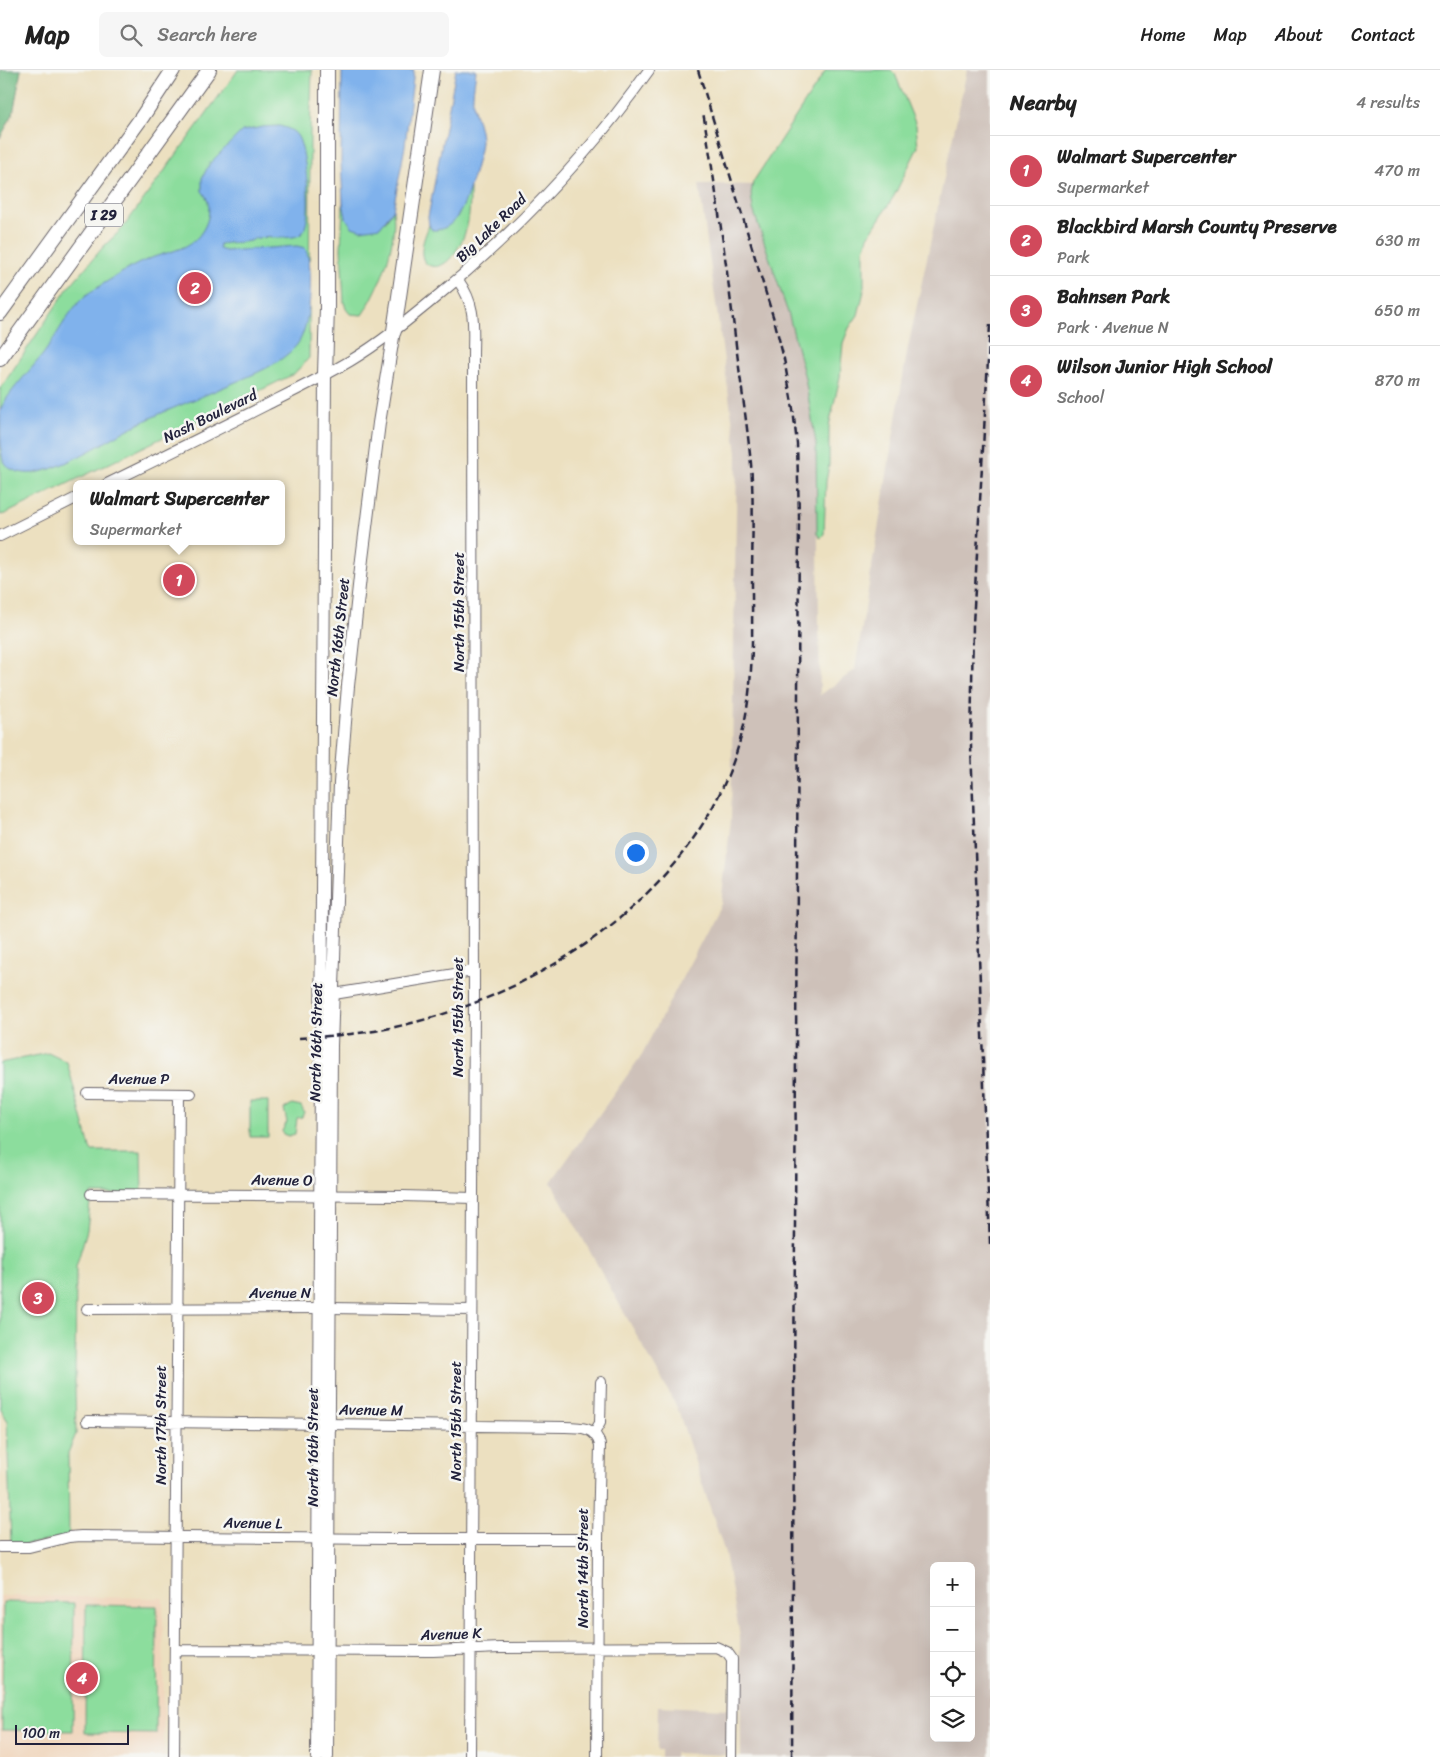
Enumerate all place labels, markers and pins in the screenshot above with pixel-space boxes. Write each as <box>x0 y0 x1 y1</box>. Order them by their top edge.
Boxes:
pin: 2 <box>179 269 211 307</box>
pin: 1 <box>163 561 195 599</box>
pin: 3 <box>22 1279 54 1317</box>
pin: 4 <box>66 1659 98 1697</box>

